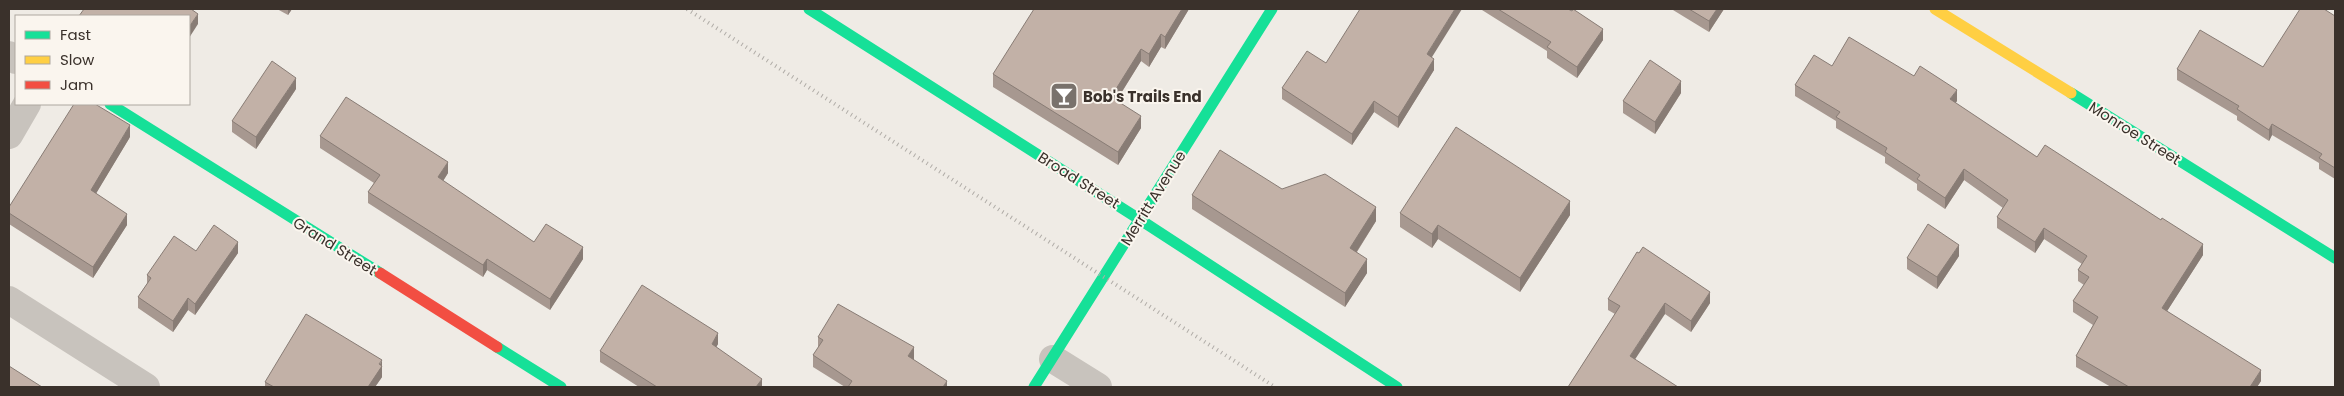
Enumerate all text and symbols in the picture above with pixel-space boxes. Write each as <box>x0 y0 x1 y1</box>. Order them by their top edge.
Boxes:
legend <box>15 15 190 105</box>
text: Fast <box>60 24 91 45</box>
text: Slow <box>60 49 95 70</box>
text: Jam <box>60 74 94 95</box>
bar icon: Bob's Trails End <box>1049 81 1079 111</box>
place label: Bob's Trails End <box>1083 86 1202 107</box>
street label: Monroe Street <box>2085 96 2185 170</box>
street label: Merritt Avenue <box>1115 146 1191 250</box>
street label: Broad Street <box>1034 147 1124 213</box>
street label: Grand Street <box>289 212 381 280</box>

